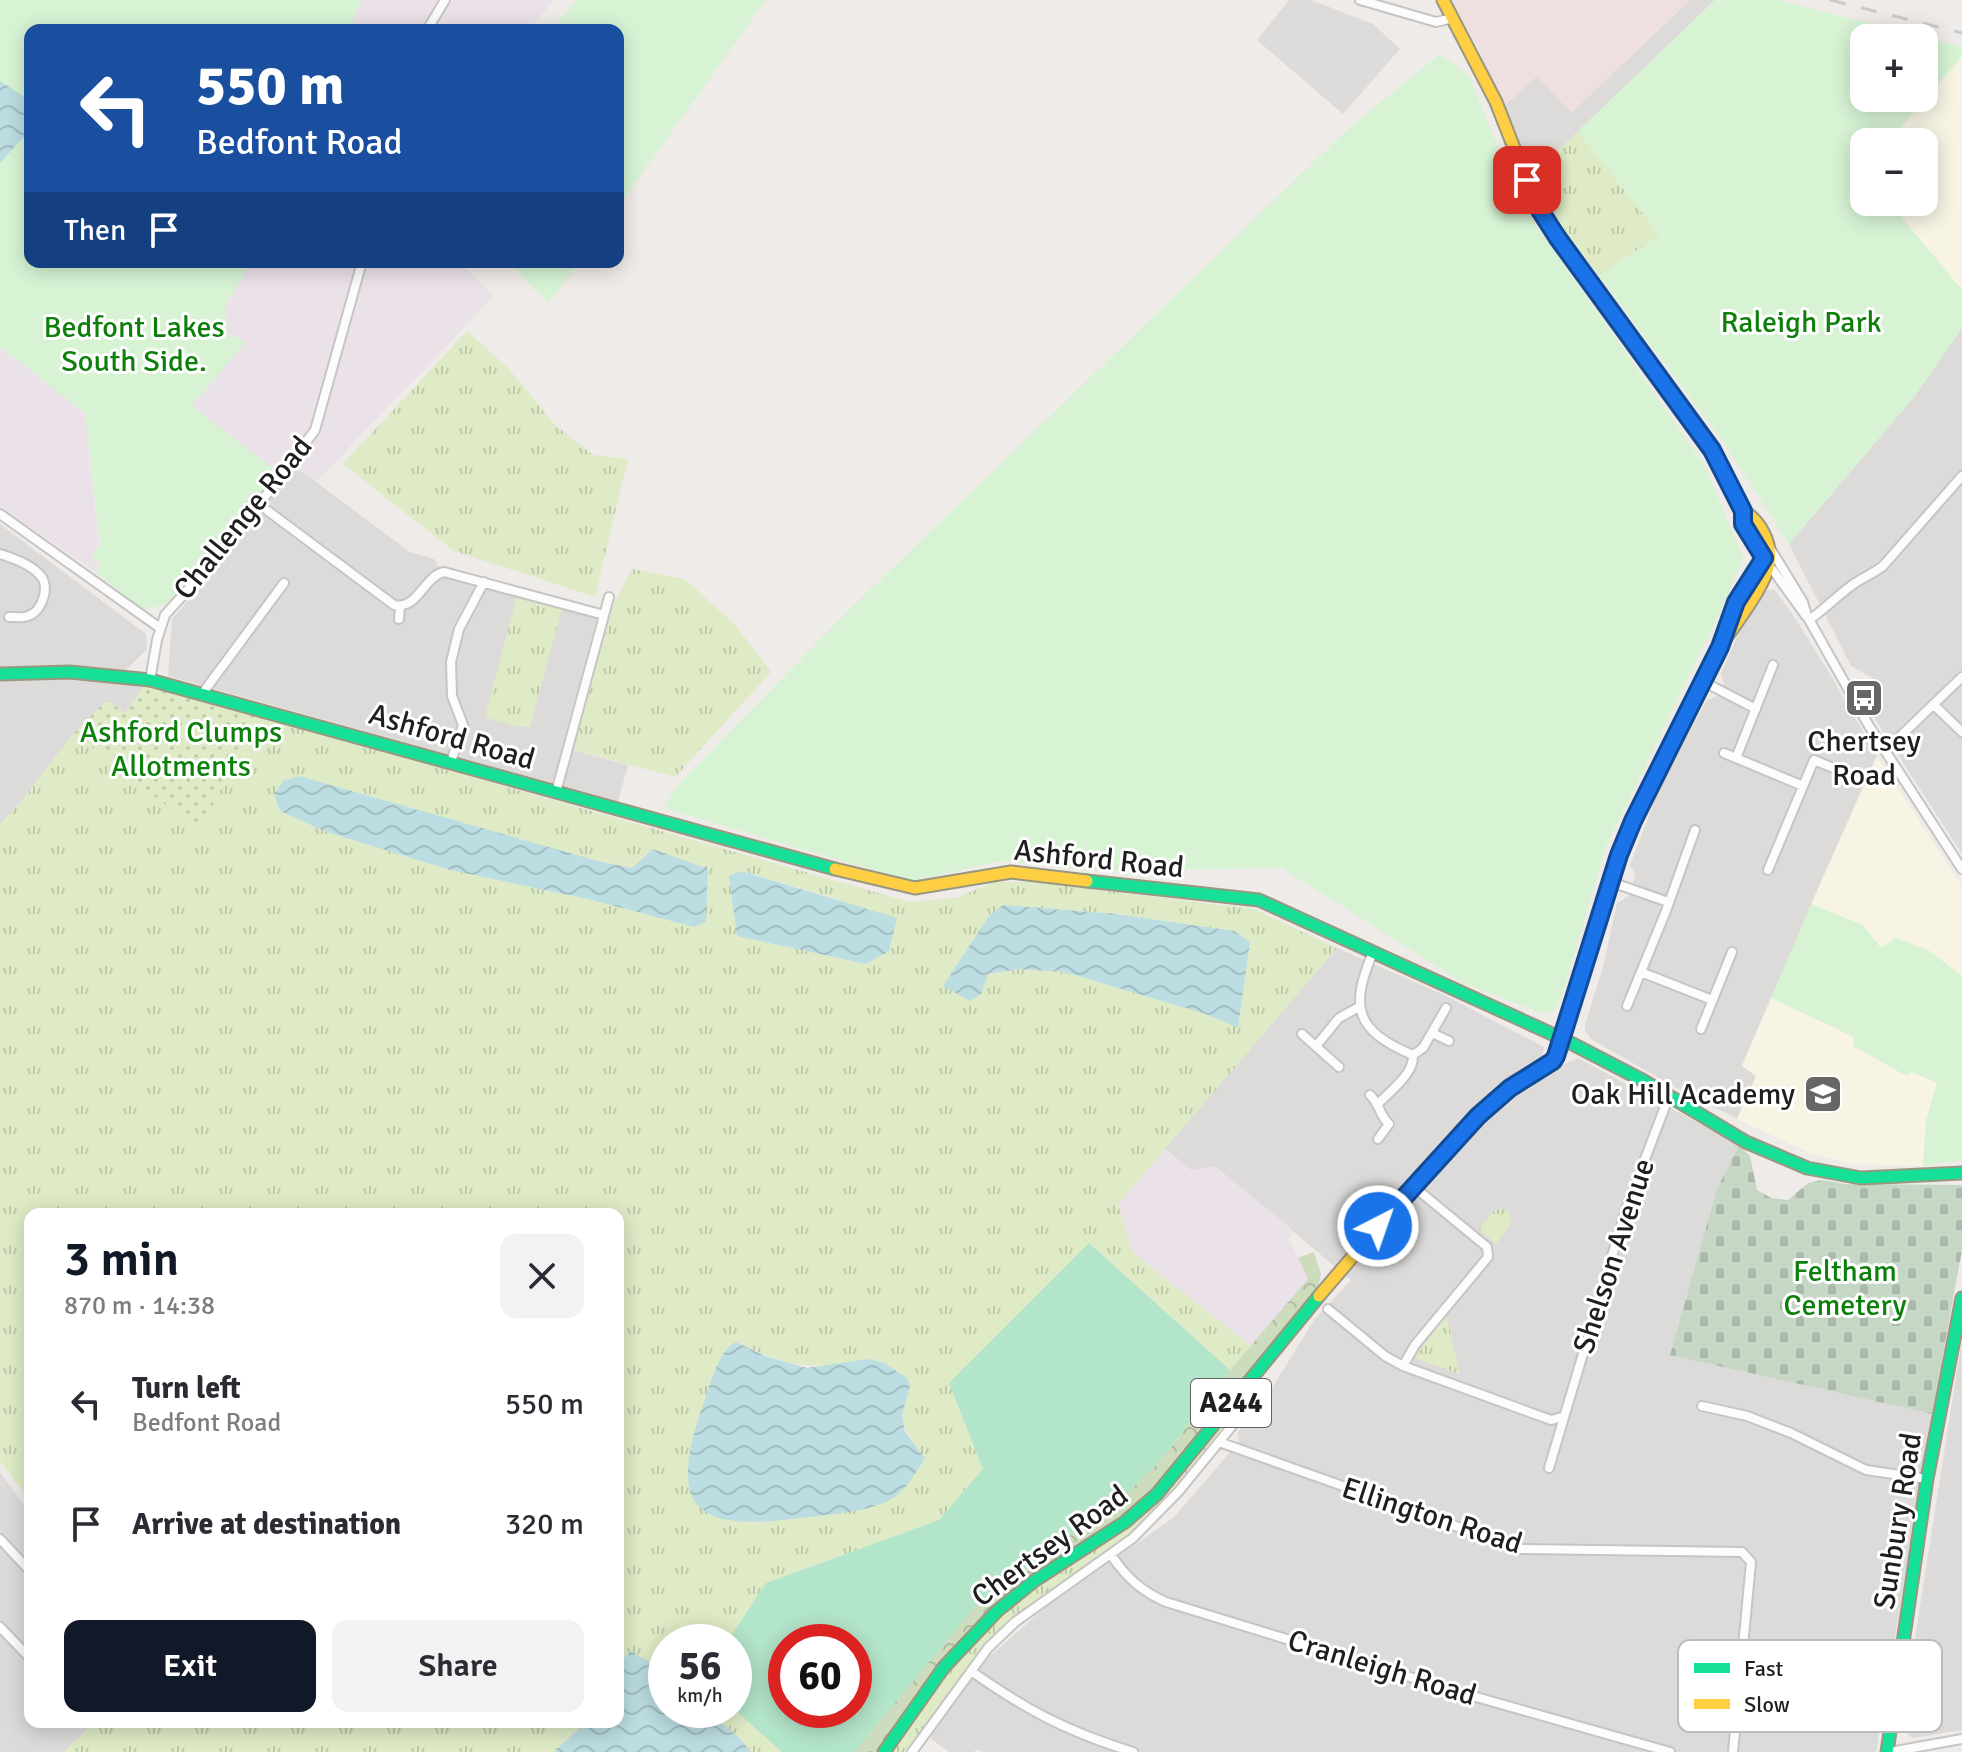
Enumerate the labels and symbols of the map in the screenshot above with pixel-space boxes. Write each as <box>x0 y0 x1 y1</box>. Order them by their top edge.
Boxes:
pin <box>1493 146 1561 214</box>
park label: Raleigh Park <box>1720 304 1882 341</box>
park label: Bedfont Lakes South Side. <box>43 309 225 380</box>
street label: Challenge Road <box>166 429 320 607</box>
bus stop icon: Chertsey Road <box>1843 677 1885 719</box>
street label: Ashford Road <box>365 696 539 778</box>
park label: Ashford Clumps Allotments <box>80 714 282 785</box>
place label: Chertsey Road <box>1807 723 1921 794</box>
street label: Ashford Road <box>1012 832 1186 886</box>
school or university icon: Oak Hill Academy <box>1802 1073 1844 1115</box>
place label: Oak Hill Academy <box>1571 1076 1795 1113</box>
street label: Shelson Avenue <box>1565 1154 1663 1358</box>
position arrow <box>1336 1184 1420 1268</box>
park label: Feltham Cemetery <box>1784 1253 1906 1324</box>
road number: A244 <box>1191 1379 1271 1427</box>
street label: Sunbury Road <box>1866 1430 1930 1612</box>
street label: Ellington Road <box>1337 1469 1527 1563</box>
street label: Chertsey Road <box>965 1477 1135 1615</box>
street label: Cranleigh Road <box>1283 1622 1481 1714</box>
speed limit sign: 60 <box>768 1624 872 1728</box>
legend <box>1678 1640 1942 1732</box>
text: Fast <box>1744 1655 1784 1682</box>
text: Slow <box>1744 1691 1790 1718</box>

